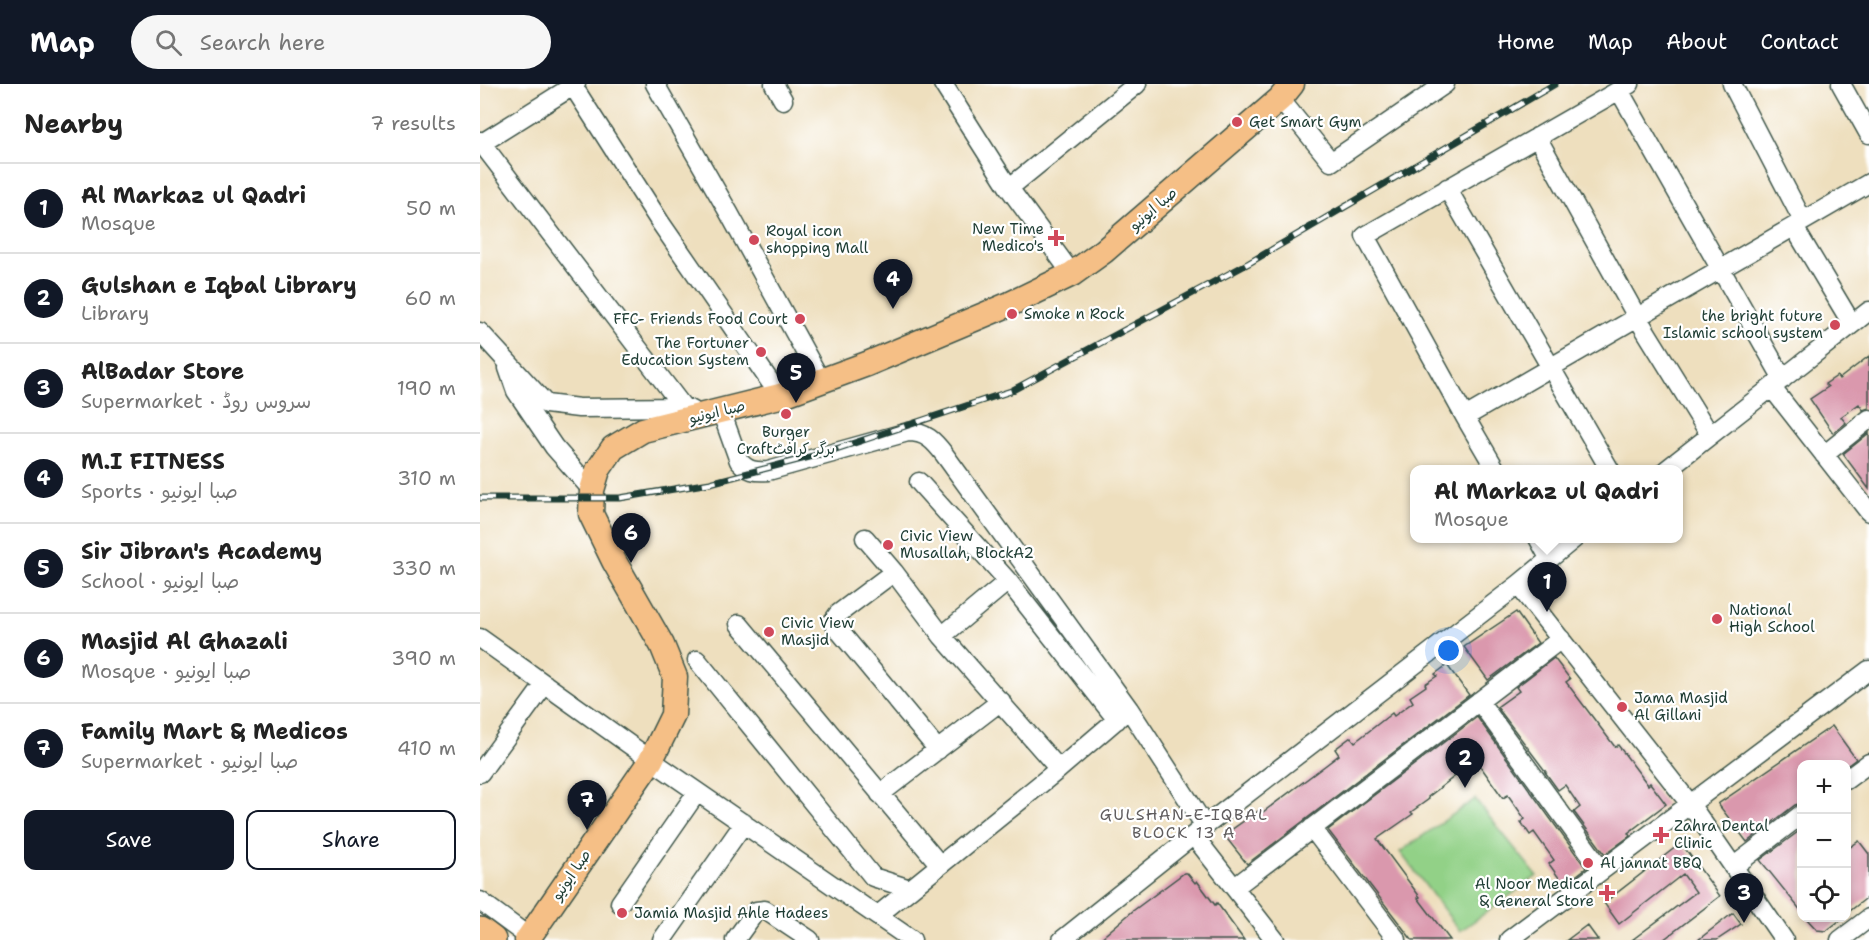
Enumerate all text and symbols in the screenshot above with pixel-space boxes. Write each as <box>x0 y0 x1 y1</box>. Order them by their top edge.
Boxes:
search box <box>131 15 551 69</box>
text: Map <box>30 23 95 61</box>
icon: search <box>152 26 185 59</box>
text: Search here <box>200 28 325 57</box>
text: Home <box>1497 28 1555 56</box>
text: Map <box>1588 28 1633 56</box>
text: About <box>1666 28 1727 56</box>
text: Contact <box>1760 28 1839 56</box>
text: Nearby <box>24 106 123 141</box>
text: 7 results <box>370 110 456 136</box>
place label: Get Smart Gym <box>1249 112 1362 132</box>
marker: Get Smart Gym <box>1230 115 1244 129</box>
text: Al Markaz ul Qadri <box>81 181 306 210</box>
street label: صبا ایونیو <box>1124 183 1181 236</box>
text: 1 <box>39 195 48 221</box>
text: 50 m <box>406 195 456 221</box>
text: Mosque <box>81 210 156 236</box>
place label: New Time Medico's <box>972 219 1044 256</box>
place label: Royal icon shopping Mall <box>766 221 869 258</box>
marker: New Time Medico's <box>1049 231 1063 245</box>
marker: Royal icon shopping Mall <box>747 233 761 247</box>
pin: 4 <box>874 260 912 309</box>
text: Gulshan e Iqbal Library <box>81 271 357 300</box>
text: 2 <box>37 285 51 311</box>
text: 60 m <box>404 285 456 311</box>
text: Library <box>81 300 149 326</box>
place label: Smoke n Rock <box>1024 304 1125 324</box>
place label: the bright future Islamic school system <box>1663 306 1823 343</box>
marker: Smoke n Rock <box>1005 307 1019 321</box>
place label: FFC- Friends Food Court <box>613 309 788 329</box>
marker: FFC- Friends Food Court <box>793 312 807 326</box>
marker: the bright future Islamic school system <box>1828 318 1842 332</box>
place label: The Fortuner Education System <box>621 333 749 370</box>
marker: The Fortuner Education System <box>754 345 768 359</box>
pin: 5 <box>776 354 816 403</box>
text: AlBadar Store <box>81 357 244 386</box>
text: 3 <box>37 375 51 401</box>
text: 190 m <box>397 375 456 401</box>
text: Supermarket · سروس روڈ <box>81 388 311 414</box>
street label: صبا ایونیو <box>686 395 747 429</box>
marker: Burger Craftبرگر کرافٹ <box>779 407 793 421</box>
place label: Burger Craftبرگر کرافٹ <box>737 422 835 459</box>
text: M.I FITNESS <box>81 447 225 476</box>
text: 4 <box>37 465 51 491</box>
text: 310 m <box>397 465 456 491</box>
popup <box>1410 465 1683 543</box>
text: Al Markaz ul Qadri <box>1434 477 1659 506</box>
text: Sports · صبا ایونیو <box>81 478 238 504</box>
text: Mosque <box>1434 506 1509 532</box>
pin: 6 <box>612 514 650 563</box>
place label: Civic View Musallah, BlockA2 <box>900 526 1034 563</box>
text: Sir Jibran's Academy <box>81 537 322 566</box>
marker: Civic View Musallah, BlockA2 <box>881 538 895 552</box>
text: 5 <box>37 555 50 581</box>
text: 330 m <box>392 555 456 581</box>
pin: 1 <box>1528 562 1566 612</box>
text: School · صبا ایونیو <box>81 568 239 594</box>
place label: National High School <box>1729 600 1815 637</box>
marker: National High School <box>1710 612 1724 626</box>
place label: Civic View Masjid <box>781 613 854 650</box>
marker: Civic View Masjid <box>762 625 776 639</box>
text: Masjid Al Ghazali <box>81 627 288 656</box>
your location <box>1434 636 1463 665</box>
text: 6 <box>37 645 51 671</box>
text: 390 m <box>391 645 456 671</box>
text: Mosque · صبا ایونیو <box>81 658 251 684</box>
place label: Jama Masjid Al Gillani <box>1634 688 1728 725</box>
marker: Jama Masjid Al Gillani <box>1615 700 1629 714</box>
text: Family Mart & Medicos <box>81 717 348 746</box>
text: 7 <box>37 735 51 761</box>
text: 410 m <box>397 735 456 761</box>
pin: 2 <box>1446 738 1484 788</box>
text: Supermarket · صبا ایونیو <box>81 748 298 774</box>
map controls <box>1797 760 1851 922</box>
button: + <box>1797 760 1851 814</box>
pin: 7 <box>568 780 606 830</box>
district label: GULSHAN-E-IQBAL BLOCK 13 A <box>1100 804 1268 843</box>
button: Save <box>24 810 234 870</box>
button: Share <box>246 810 456 870</box>
button: − <box>1797 814 1851 868</box>
place label: Zahra Dental Clinic <box>1674 816 1769 853</box>
marker: Zahra Dental Clinic <box>1652 826 1670 844</box>
street label: صبا ایونیو <box>546 846 595 905</box>
place label: Al jannat BBQ <box>1600 853 1702 873</box>
marker: Al jannat BBQ <box>1581 856 1595 870</box>
button: locate <box>1797 868 1851 922</box>
place label: Al Noor Medical & General Store <box>1475 874 1594 911</box>
pin: 3 <box>1724 874 1764 923</box>
marker: Al Noor Medical & General Store <box>1598 884 1616 902</box>
place label: Jamia Masjid Ahle Hadees <box>634 903 828 923</box>
marker: Jamia Masjid Ahle Hadees <box>615 906 629 920</box>

